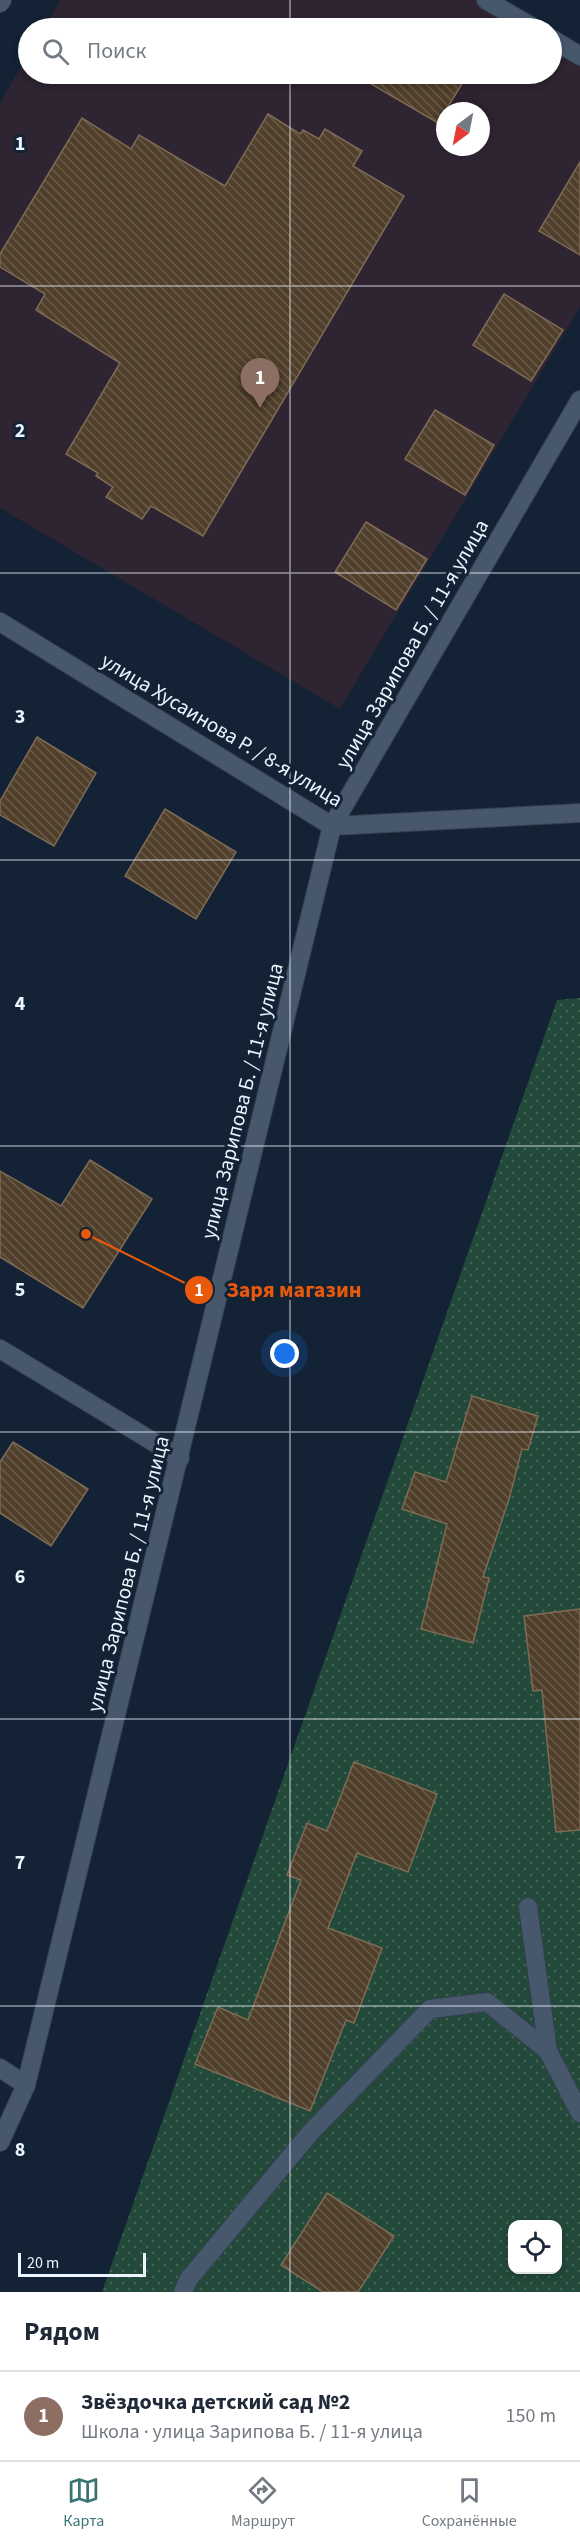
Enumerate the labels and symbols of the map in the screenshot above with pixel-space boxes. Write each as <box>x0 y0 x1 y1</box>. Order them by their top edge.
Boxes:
north arrow <box>436 102 490 156</box>
text: 1 <box>15 130 25 158</box>
pin: 1 <box>240 358 280 408</box>
text: 2 <box>15 417 25 445</box>
street label: улица Зарипова Б. / 11-я улица <box>328 514 496 774</box>
street label: улица Хусаинова Р. / 8-я улица <box>95 646 349 814</box>
text: 3 <box>15 703 25 731</box>
street label: улица Зарипова Б. / 11-я улица <box>193 960 291 1242</box>
text: 4 <box>15 990 26 1018</box>
callout: Заря магазин <box>184 1270 373 1310</box>
text: Заря магазин <box>226 1274 362 1306</box>
text: 5 <box>15 1276 25 1304</box>
text: 1 <box>194 1278 204 1303</box>
your location <box>270 1339 299 1368</box>
street label: улица Зарипова Б. / 11-я улица <box>79 1433 177 1715</box>
text: 6 <box>15 1563 25 1591</box>
text: 7 <box>15 1849 25 1877</box>
text: 8 <box>15 2136 25 2164</box>
scale bar <box>18 2250 146 2278</box>

